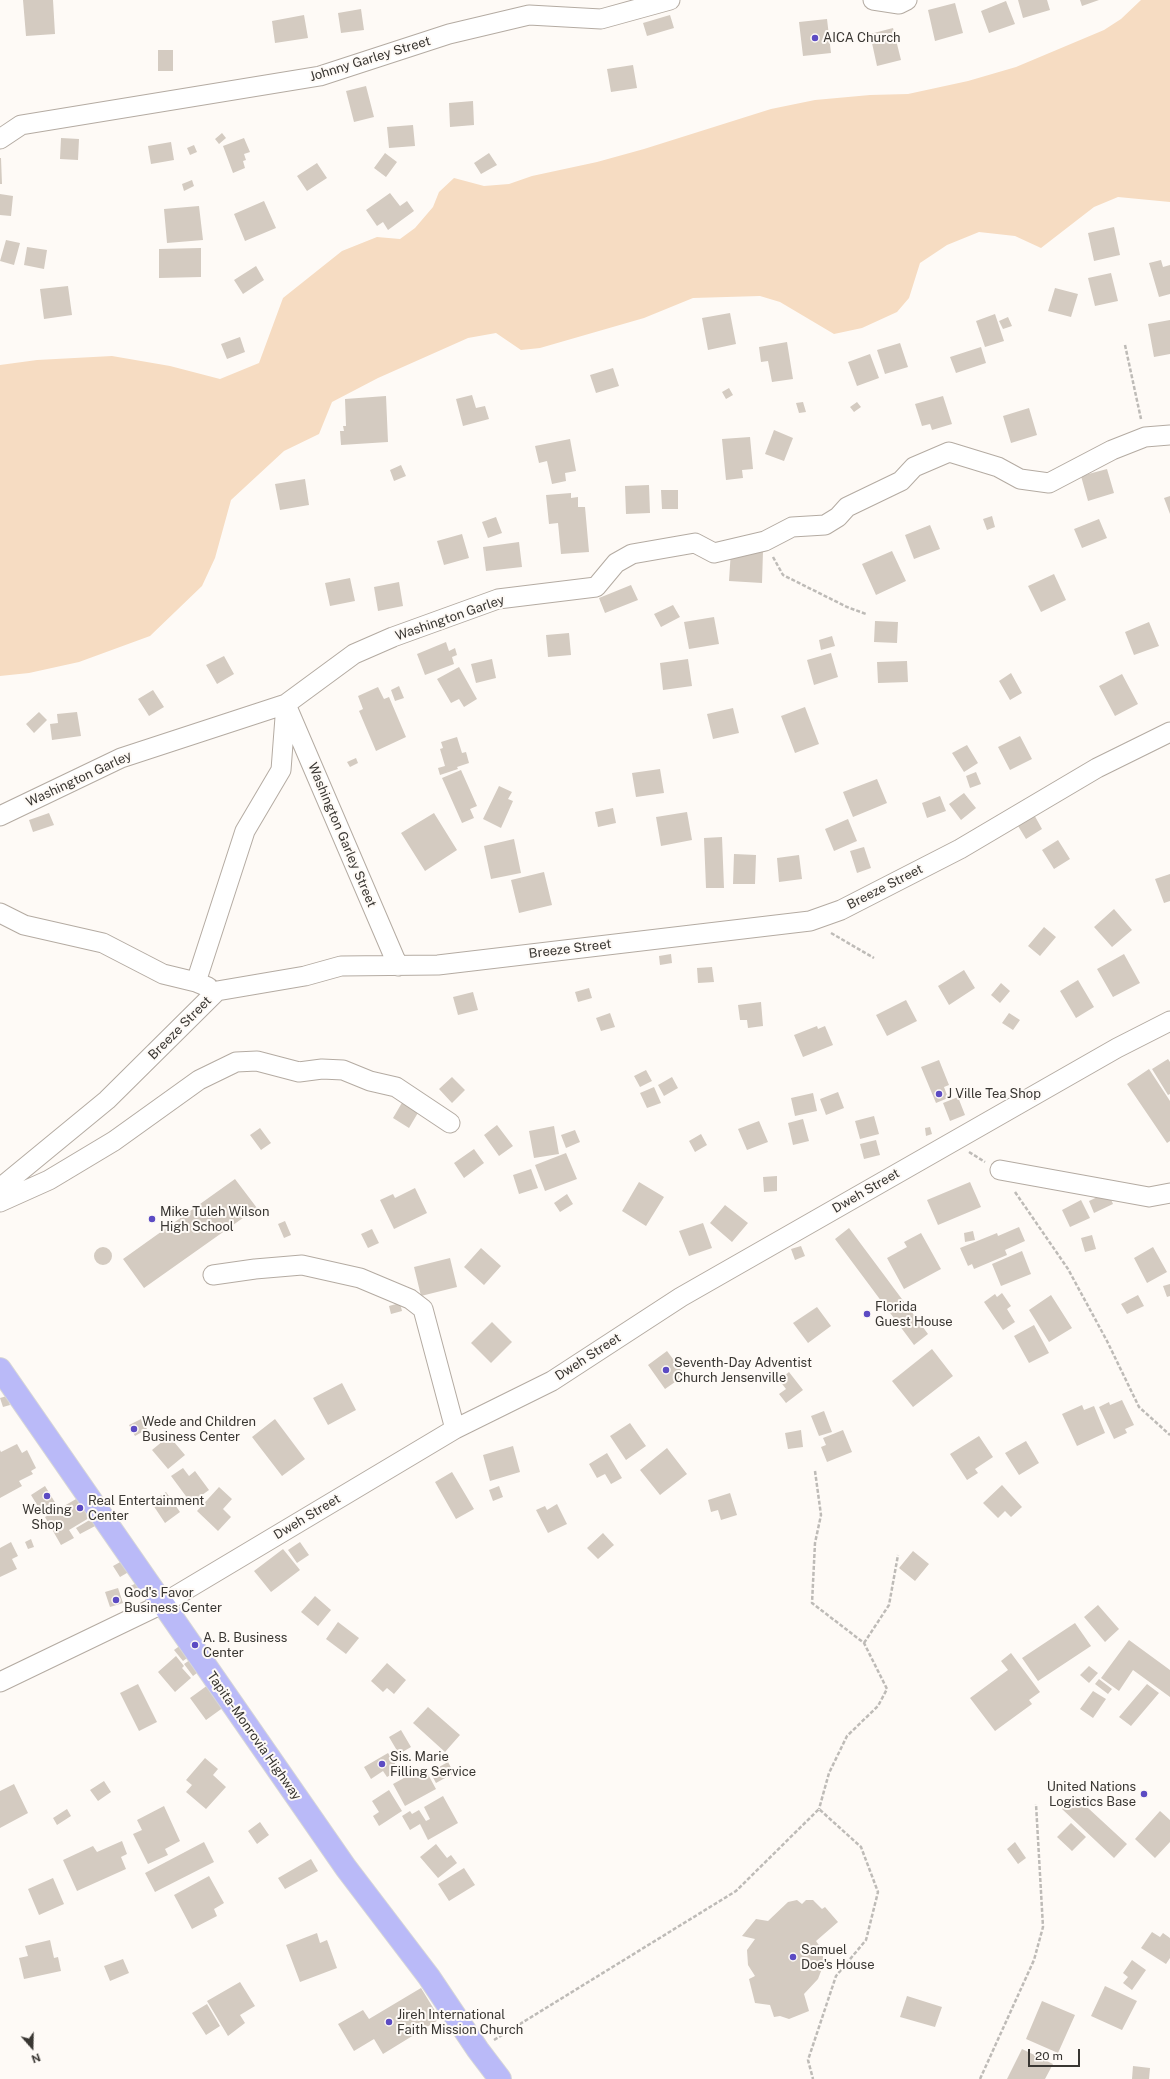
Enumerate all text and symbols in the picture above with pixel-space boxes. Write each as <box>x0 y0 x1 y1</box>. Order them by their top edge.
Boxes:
place label: AICA Church <box>823 30 901 46</box>
street label: Johnny Garley Street <box>308 33 432 85</box>
marker: AICA Church <box>810 33 820 43</box>
street label: Washington Garley <box>393 592 507 644</box>
street label: Washington Garley <box>24 748 134 810</box>
street label: Washington Garley Street <box>304 760 380 910</box>
street label: Breeze Street <box>844 861 926 913</box>
street label: Breeze Street <box>528 936 612 962</box>
street label: Breeze Street <box>145 993 215 1063</box>
place label: J Ville Tea Shop <box>947 1086 1041 1102</box>
marker: J Ville Tea Shop <box>934 1089 944 1099</box>
street label: Dweh Street <box>830 1165 902 1217</box>
place label: Mike Tuleh Wilson High School <box>160 1204 269 1235</box>
marker: Mike Tuleh Wilson High School <box>147 1214 157 1224</box>
place label: Florida Guest House <box>875 1299 953 1330</box>
marker: Florida Guest House <box>862 1309 872 1319</box>
street label: Dweh Street <box>552 1330 624 1384</box>
place label: Seventh-Day Adventist Church Jensenville <box>674 1355 812 1386</box>
marker: Seventh-Day Adventist Church Jensenville <box>661 1365 671 1375</box>
place label: Wede and Children Business Center <box>142 1414 256 1445</box>
marker: Wede and Children Business Center <box>129 1424 139 1434</box>
marker: Welding Shop <box>42 1491 52 1501</box>
street label: Dweh Street <box>271 1491 343 1543</box>
place label: Real Entertainment Center <box>88 1493 204 1524</box>
place label: Welding Shop <box>22 1502 72 1533</box>
marker: Real Entertainment Center <box>75 1503 85 1513</box>
place label: God's Favor Business Center <box>124 1585 222 1616</box>
marker: God's Favor Business Center <box>111 1595 121 1605</box>
place label: A. B. Business Center <box>203 1630 287 1661</box>
marker: A. B. Business Center <box>190 1640 200 1650</box>
street label: Tapita-Monrovia Highway <box>204 1669 304 1803</box>
place label: Sis. Marie Filling Service <box>390 1749 476 1780</box>
marker: Sis. Marie Filling Service <box>377 1759 387 1769</box>
place label: United Nations Logistics Base <box>1047 1779 1136 1810</box>
marker: United Nations Logistics Base <box>1139 1789 1149 1799</box>
place label: Samuel Doe's House <box>801 1942 875 1973</box>
marker: Samuel Doe's House <box>788 1952 798 1962</box>
place label: Jireh International Faith Mission Church <box>397 2007 523 2038</box>
marker: Jireh International Faith Mission Church <box>384 2017 394 2027</box>
north arrow <box>12 2027 52 2067</box>
scale bar <box>1030 2041 1082 2067</box>
text: 20 m <box>1035 2049 1063 2063</box>
text: N <box>30 2051 42 2065</box>

